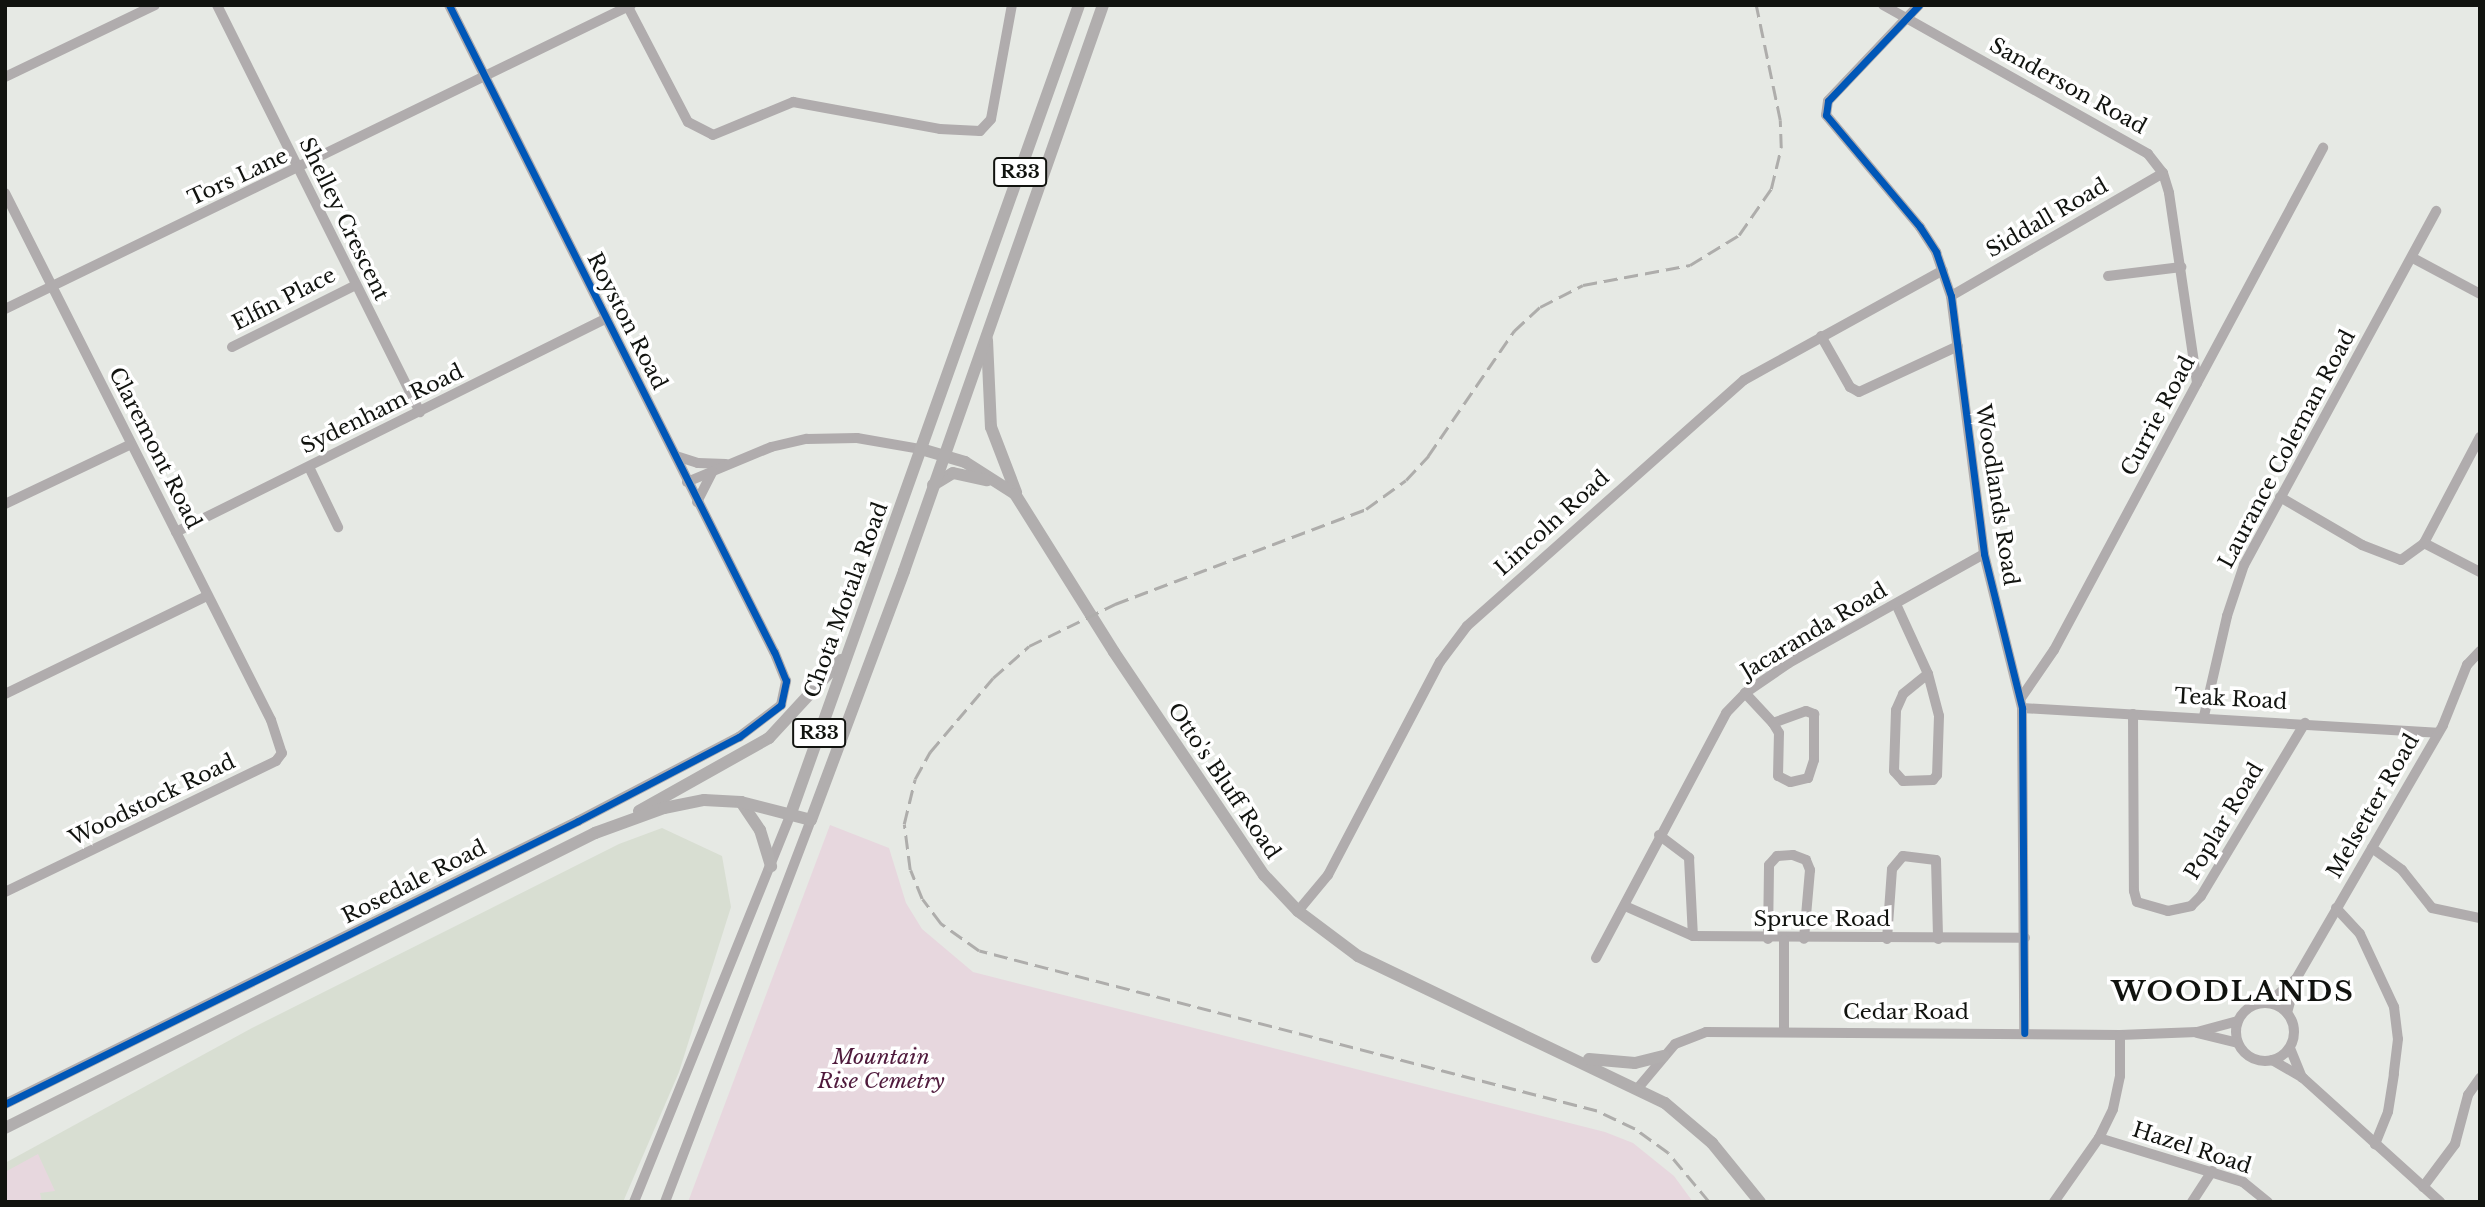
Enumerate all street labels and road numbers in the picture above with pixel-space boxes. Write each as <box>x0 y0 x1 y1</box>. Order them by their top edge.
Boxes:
street label: Sanderson Road <box>1985 32 2151 140</box>
street label: Shelley Crescent <box>293 133 395 305</box>
street label: Tors Lane <box>184 143 292 211</box>
road number: R33 <box>992 156 1048 188</box>
street label: Siddall Road <box>1982 173 2112 263</box>
street label: Royston Road <box>582 248 672 394</box>
street label: Elfin Place <box>228 262 340 336</box>
street label: Laurance Coleman Road <box>2213 325 2361 573</box>
street label: Currie Road <box>2116 352 2200 480</box>
street label: Sydenham Road <box>297 359 467 459</box>
street label: Claremont Road <box>103 363 207 533</box>
street label: Woodlands Road <box>1970 403 2024 587</box>
street label: Lincoln Road <box>1490 465 1614 581</box>
street label: Chota Motala Road <box>799 499 893 701</box>
street label: Jacaranda Road <box>1736 577 1892 685</box>
street label: Teak Road <box>2174 683 2288 715</box>
street label: Otto's Bluff Road <box>1162 698 1286 864</box>
road number: R33 <box>791 718 847 748</box>
street label: Melsetter Road <box>2321 729 2425 883</box>
street label: Woodstock Road <box>65 749 239 851</box>
street label: Poplar Road <box>2179 758 2269 884</box>
street label: Rosedale Road <box>338 835 490 929</box>
street label: Spruce Road <box>1754 906 1890 932</box>
street label: Cedar Road <box>1843 999 1969 1025</box>
street label: Hazel Road <box>2129 1117 2255 1179</box>

